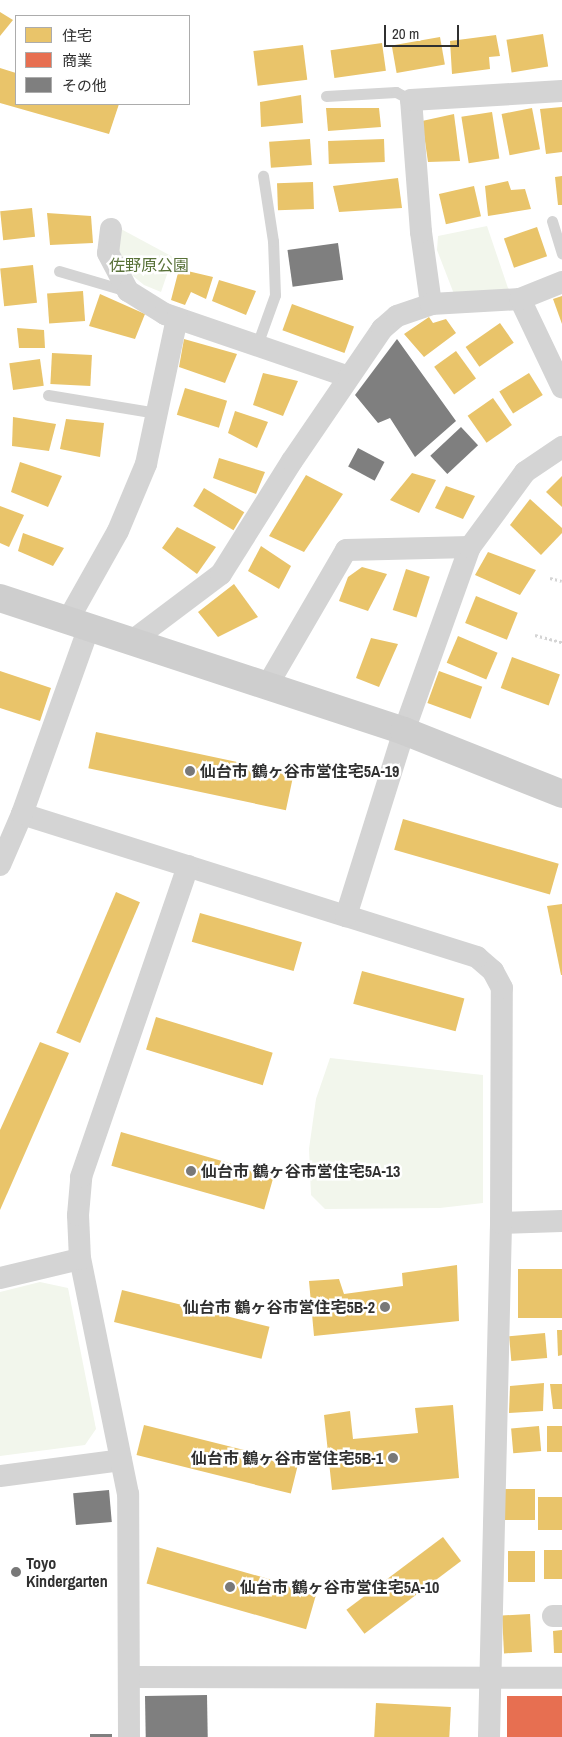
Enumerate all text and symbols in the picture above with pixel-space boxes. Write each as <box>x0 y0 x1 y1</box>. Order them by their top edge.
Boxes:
legend <box>15 15 190 105</box>
scale bar <box>387 15 462 47</box>
text: 20 m <box>392 23 419 44</box>
text: 住宅 <box>62 25 92 46</box>
text: 商業 <box>62 50 92 71</box>
text: その他 <box>62 75 107 96</box>
park label: 佐野原公園 <box>109 255 189 275</box>
place label: 仙台市 鶴ヶ谷市営住宅5A-19 <box>200 761 399 781</box>
marker: 仙台市 鶴ヶ谷市営住宅5A-19 <box>184 765 196 777</box>
place label: 仙台市 鶴ヶ谷市営住宅5A-13 <box>201 1161 400 1181</box>
marker: 仙台市 鶴ヶ谷市営住宅5A-13 <box>185 1165 197 1177</box>
place label: 仙台市 鶴ヶ谷市営住宅5B-2 <box>183 1297 375 1317</box>
marker: 仙台市 鶴ヶ谷市営住宅5B-2 <box>379 1301 391 1313</box>
place label: 仙台市 鶴ヶ谷市営住宅5B-1 <box>191 1448 383 1468</box>
marker: 仙台市 鶴ヶ谷市営住宅5B-1 <box>387 1452 399 1464</box>
place label: Toyo Kindergarten <box>26 1553 108 1591</box>
marker: Toyo Kindergarten <box>10 1566 22 1578</box>
place label: 仙台市 鶴ヶ谷市営住宅5A-10 <box>240 1577 439 1597</box>
marker: 仙台市 鶴ヶ谷市営住宅5A-10 <box>224 1581 236 1593</box>

